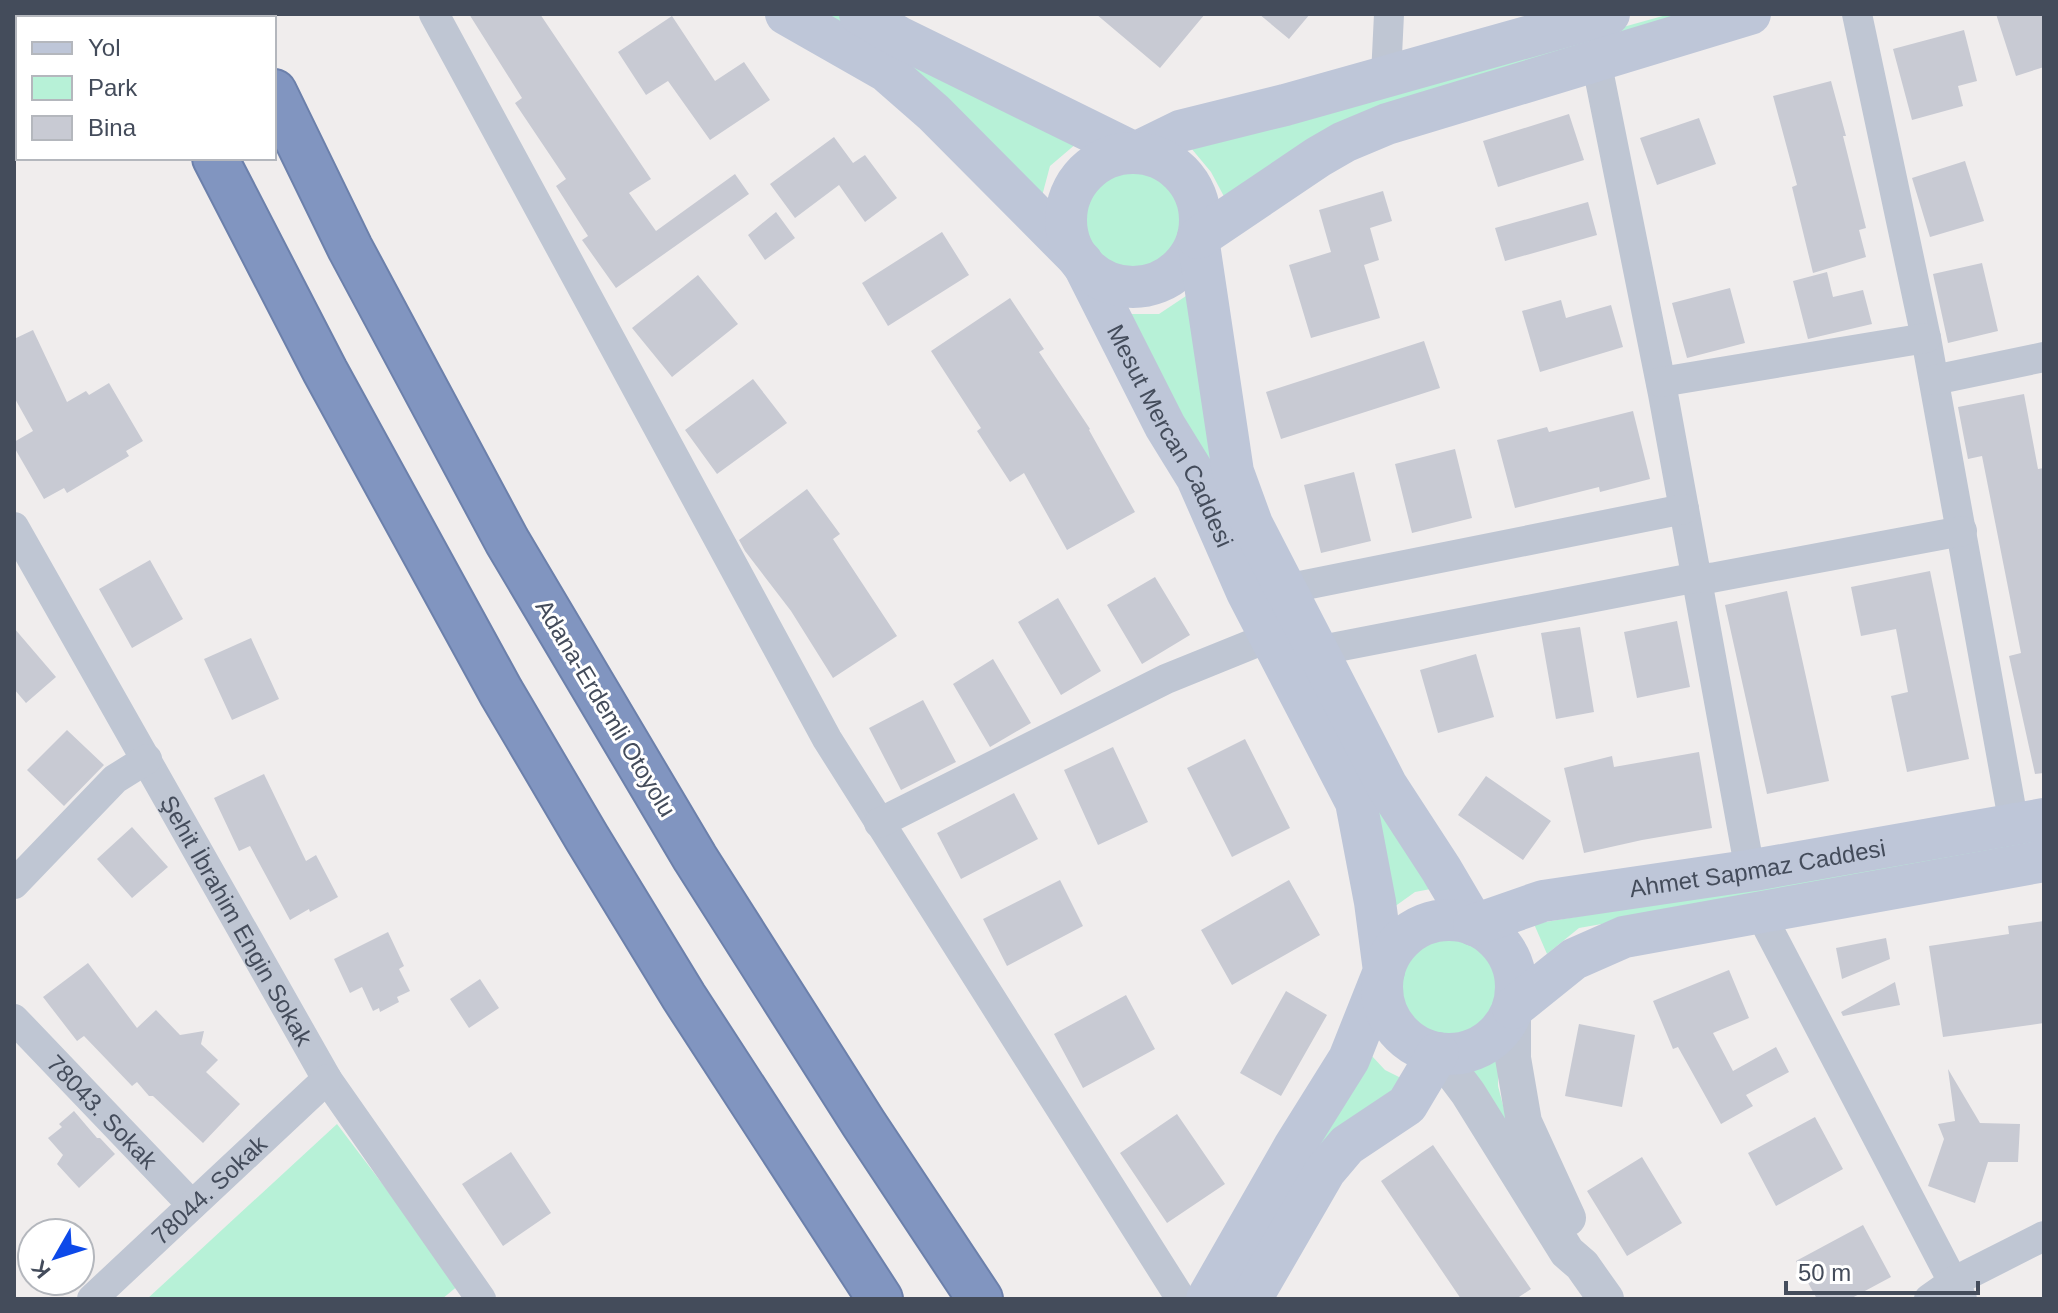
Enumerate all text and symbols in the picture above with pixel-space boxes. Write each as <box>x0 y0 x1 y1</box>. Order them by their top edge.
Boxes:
legend <box>16 16 276 160</box>
text: Yol <box>88 34 120 61</box>
text: Park <box>88 74 138 101</box>
text: Bina <box>88 114 137 141</box>
street label: Mesut Mercan Caddesi <box>1102 320 1239 551</box>
street label: Adana-Erdemli Otoyolu <box>531 595 681 821</box>
street label: Şehit İbrahim Engin Sokak <box>155 790 319 1051</box>
street label: Ahmet Sapmaz Caddesi <box>1628 834 1887 902</box>
street label: 78043. Sokak <box>42 1049 164 1175</box>
street label: 78044. Sokak <box>146 1129 272 1250</box>
north arrow <box>16 1217 96 1297</box>
scale bar <box>1786 1245 1978 1295</box>
text: K <box>26 1255 56 1283</box>
text: 50 m <box>1798 1259 1851 1286</box>

